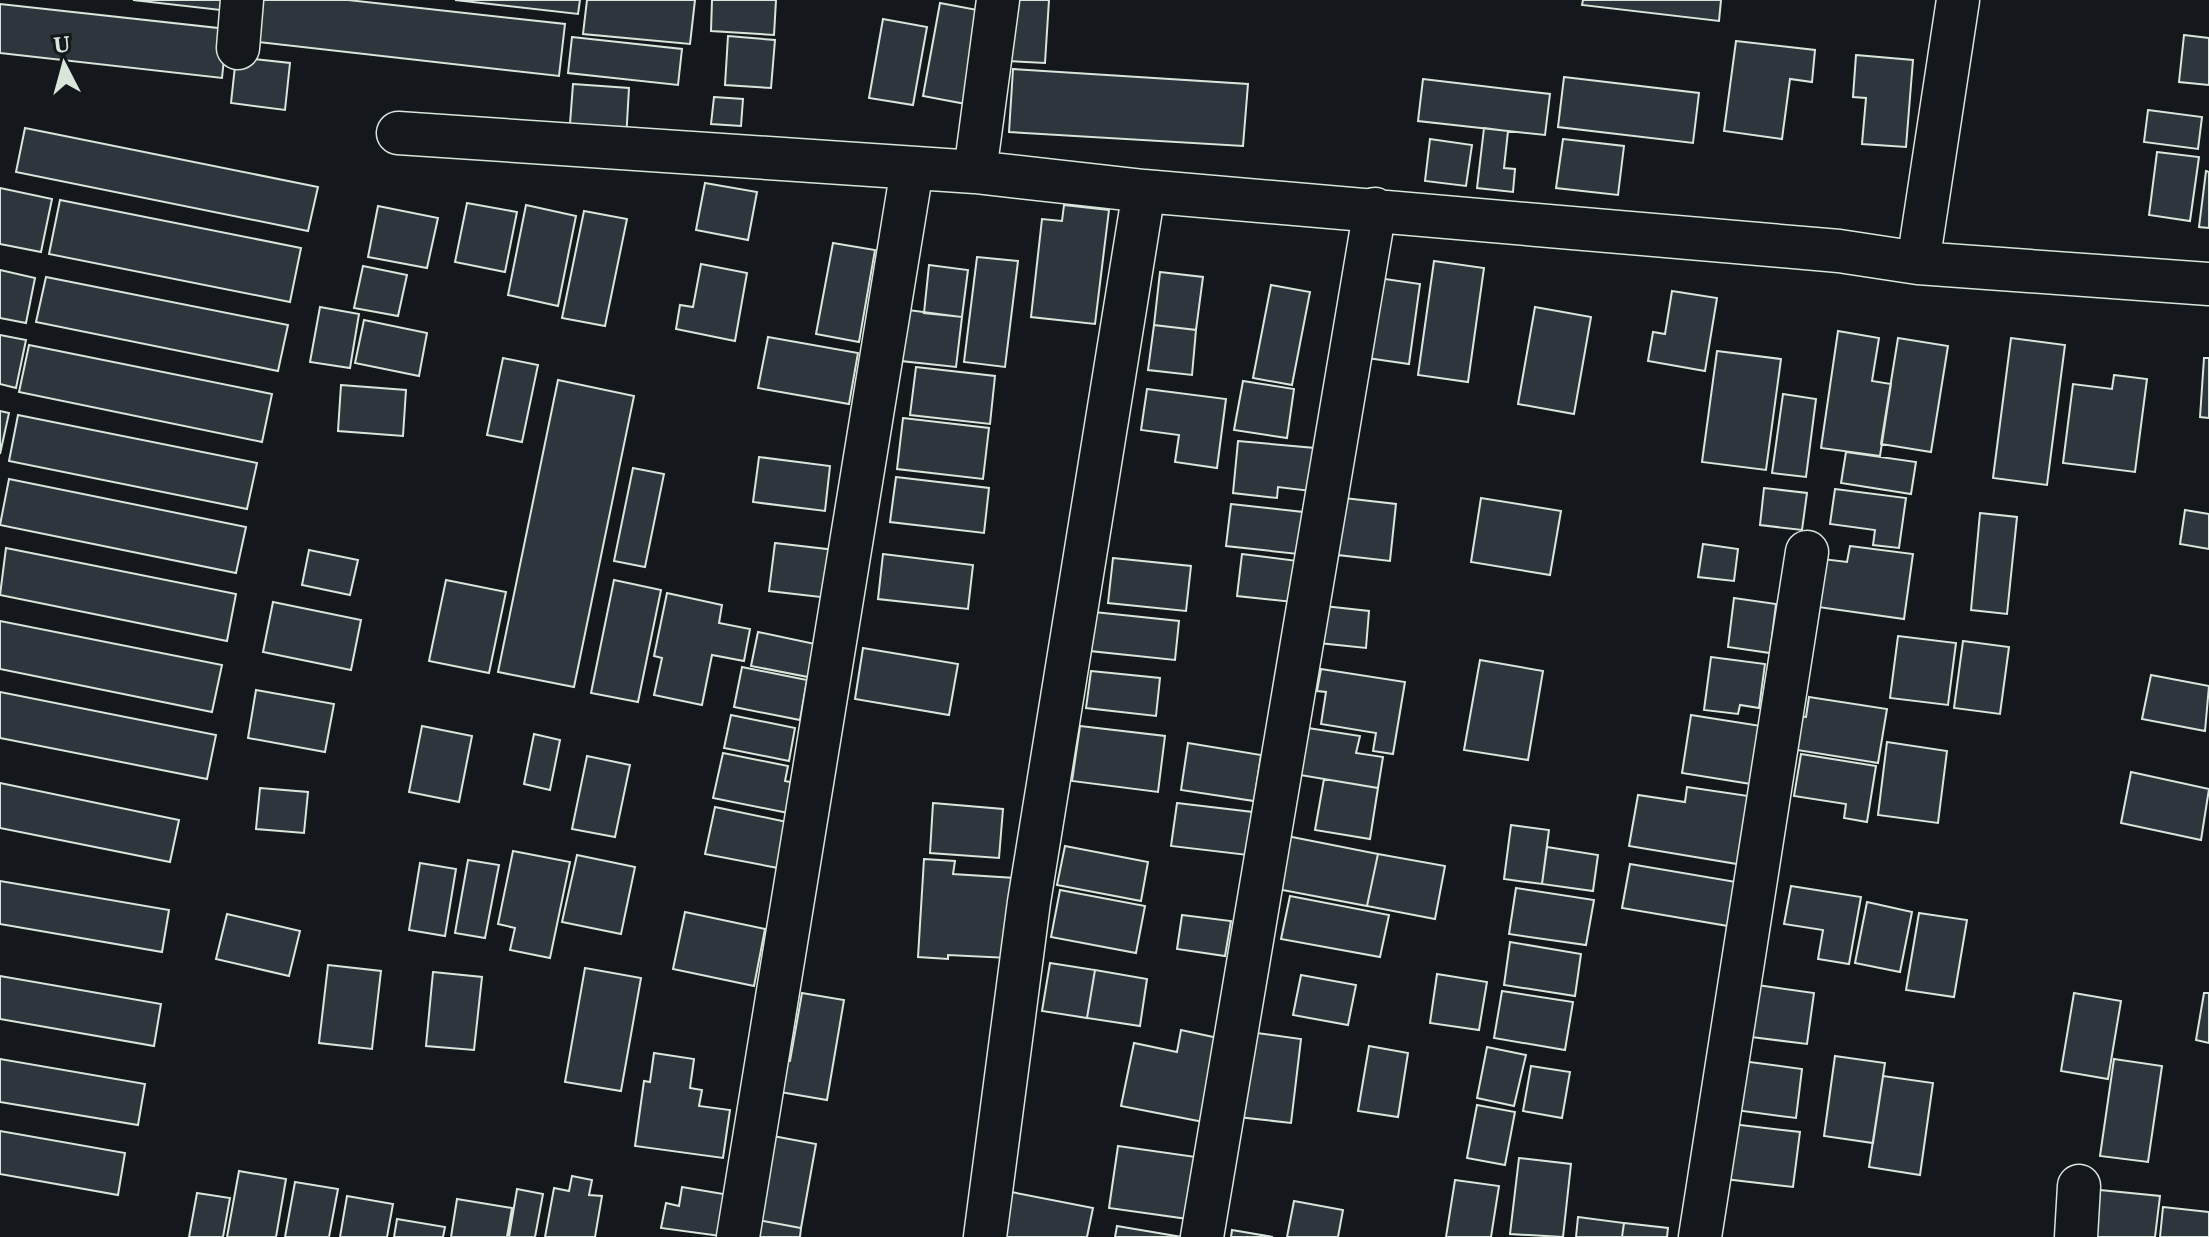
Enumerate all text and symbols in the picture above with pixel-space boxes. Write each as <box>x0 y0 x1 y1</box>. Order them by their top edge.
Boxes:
north arrow <box>24 24 104 104</box>
text: U <box>52 28 72 59</box>

